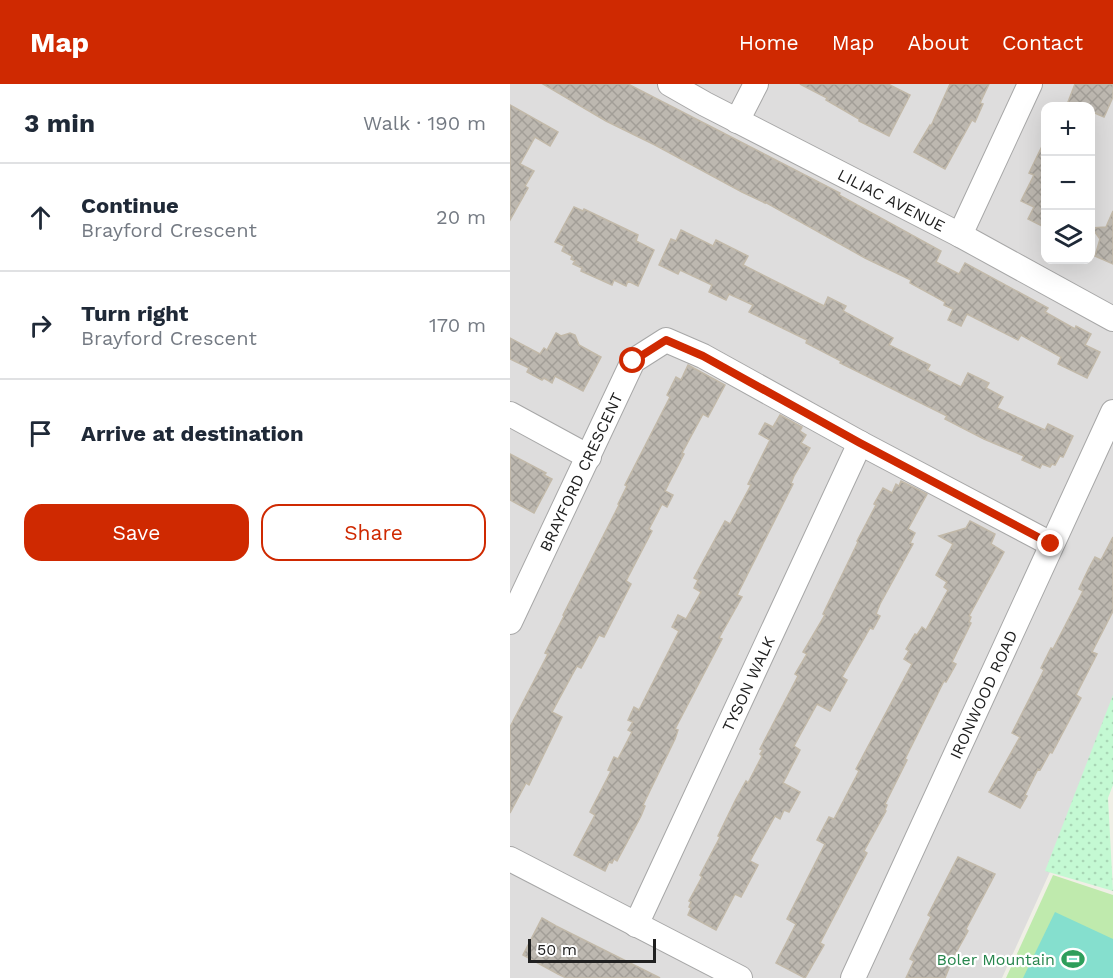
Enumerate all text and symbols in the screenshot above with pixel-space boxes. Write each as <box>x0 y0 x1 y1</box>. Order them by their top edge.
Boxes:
text: Map <box>30 26 89 59</box>
text: Home <box>739 30 799 55</box>
text: Map <box>832 30 875 55</box>
text: About <box>908 30 969 55</box>
text: Contact <box>1002 30 1083 55</box>
map controls <box>1041 102 1095 264</box>
button: + <box>1041 102 1095 156</box>
text: 3 min <box>24 108 95 138</box>
text: Walk · 190 m <box>363 111 486 135</box>
button: − <box>1041 156 1095 210</box>
street label: LILIAC AVENUE <box>834 165 948 236</box>
text: Continue <box>81 193 179 218</box>
icon: ahead <box>24 201 57 234</box>
text: 20 m <box>436 205 486 229</box>
button: layers <box>1041 210 1095 264</box>
text: Brayford Crescent <box>81 218 257 242</box>
text: Turn right <box>81 301 188 326</box>
icon: right <box>24 309 57 342</box>
text: 170 m <box>429 313 486 337</box>
text: Brayford Crescent <box>81 326 257 350</box>
route start <box>619 347 645 373</box>
street label: BRAYFORD CRESCENT <box>536 389 627 555</box>
icon: arrive <box>24 417 57 450</box>
text: Arrive at destination <box>81 421 304 446</box>
button: Save <box>24 504 249 561</box>
button: Share <box>261 504 486 561</box>
route end <box>1037 530 1063 556</box>
street label: IRONWOOD ROAD <box>946 627 1021 762</box>
street label: TYSON WALK <box>718 633 779 735</box>
scale bar <box>528 936 656 964</box>
text: 50 m <box>537 940 577 959</box>
sports icon: Boler Mountain <box>1060 946 1086 972</box>
place label: Boler Mountain <box>936 950 1055 969</box>

